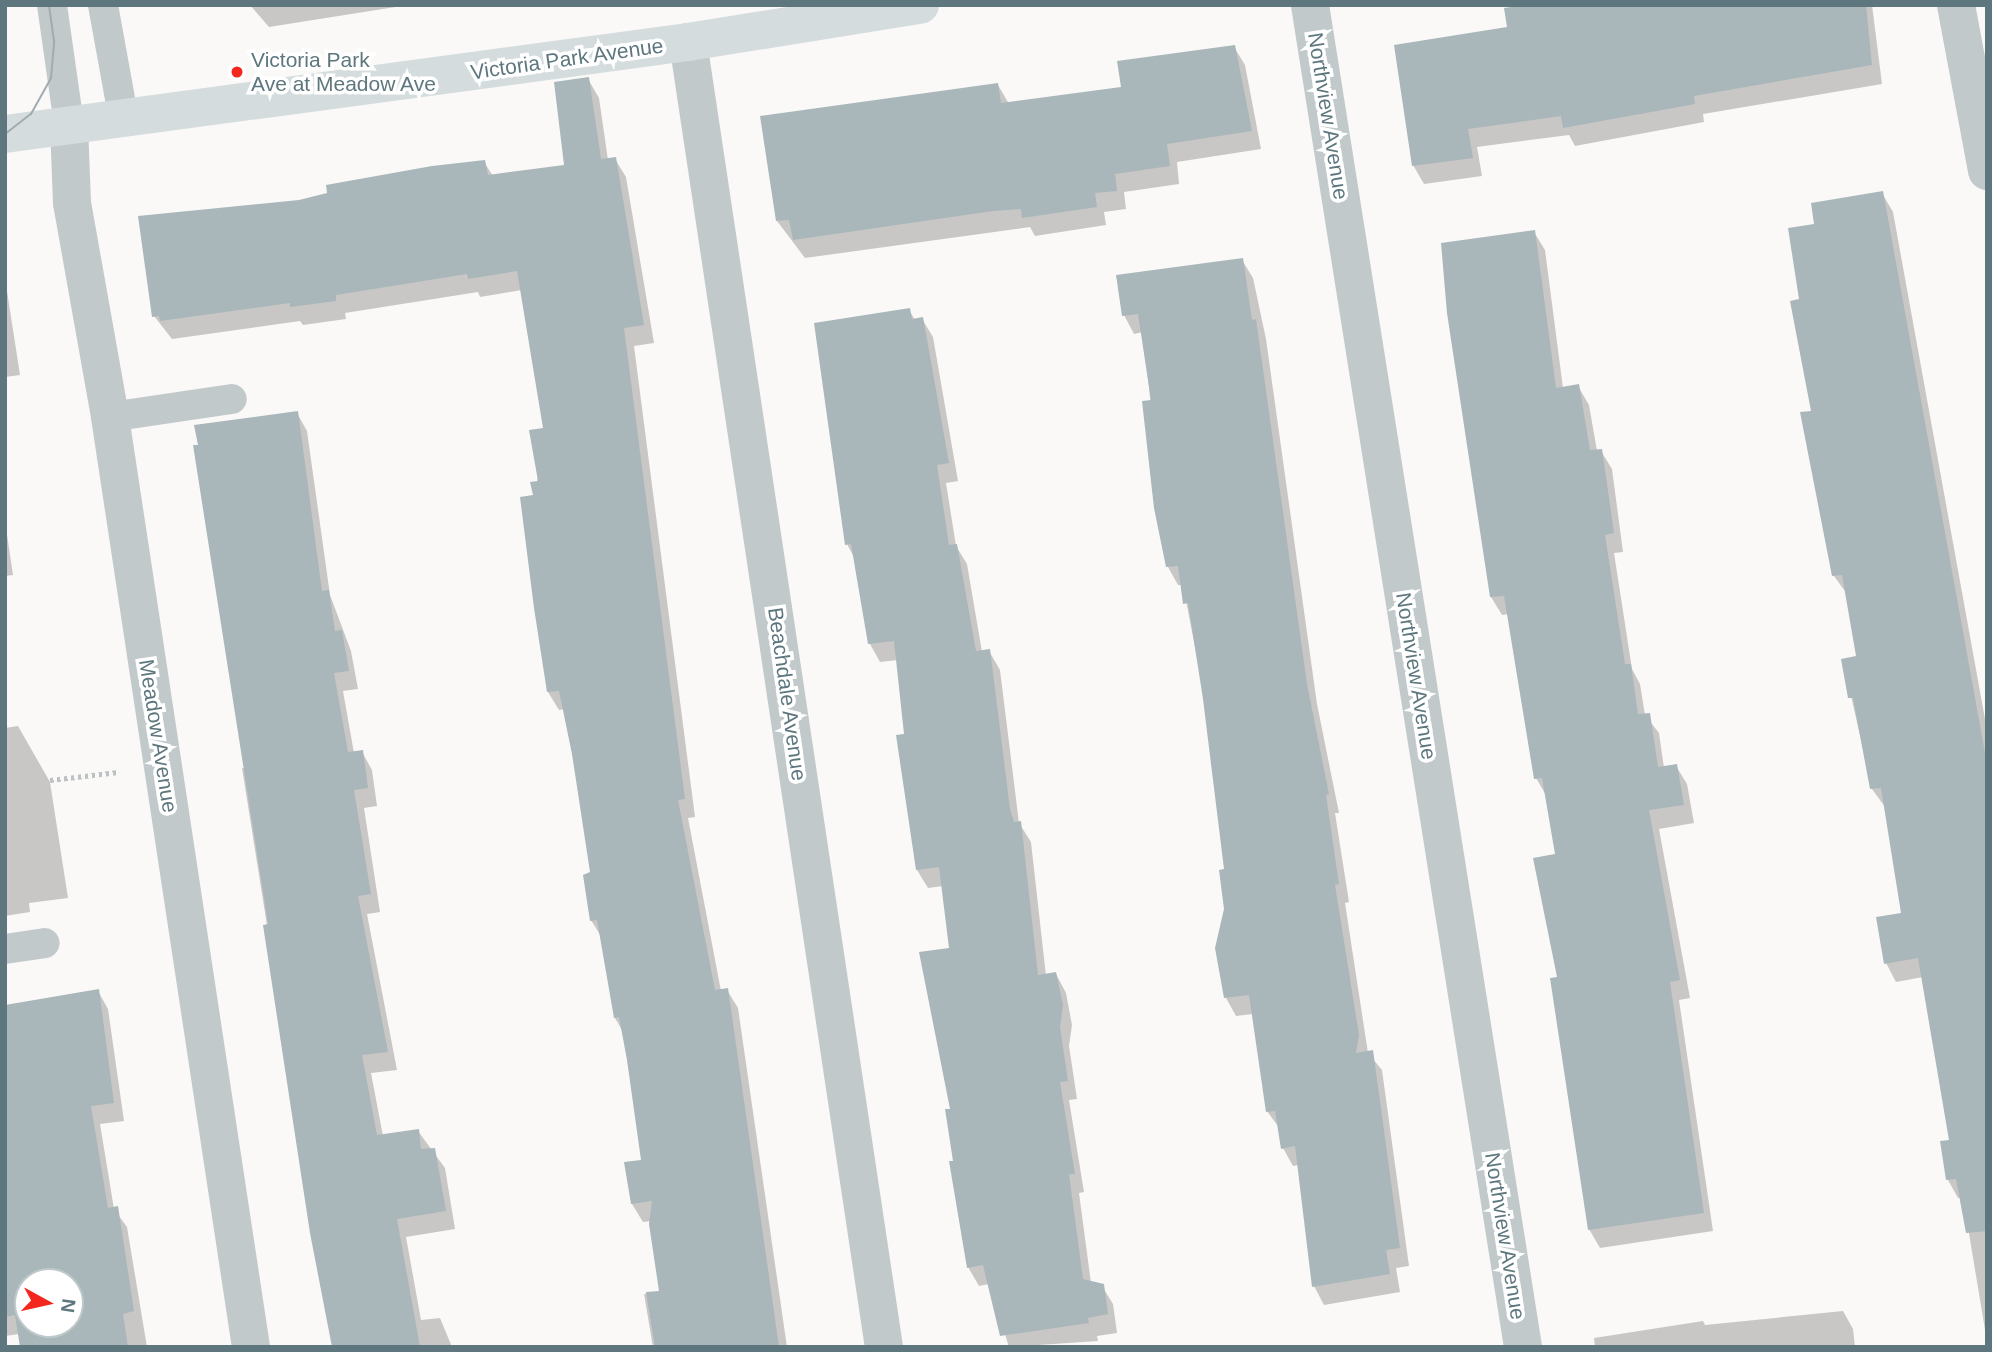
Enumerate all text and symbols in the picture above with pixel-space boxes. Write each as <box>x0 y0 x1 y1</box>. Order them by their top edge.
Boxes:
street label: Northview Avenue <box>1302 30 1354 202</box>
street label: Victoria Park Avenue <box>469 33 665 85</box>
place label: Victoria Park Ave at Meadow Ave <box>251 47 437 97</box>
marker: Victoria Park Ave at Meadow Ave <box>229 64 245 80</box>
street label: Northview Avenue <box>1390 590 1442 762</box>
street label: Beachdale Avenue <box>762 605 812 783</box>
street label: Meadow Avenue <box>133 657 183 815</box>
street label: Northview Avenue <box>1479 1150 1531 1322</box>
north arrow <box>14 1268 84 1338</box>
text: N <box>57 1297 80 1314</box>

